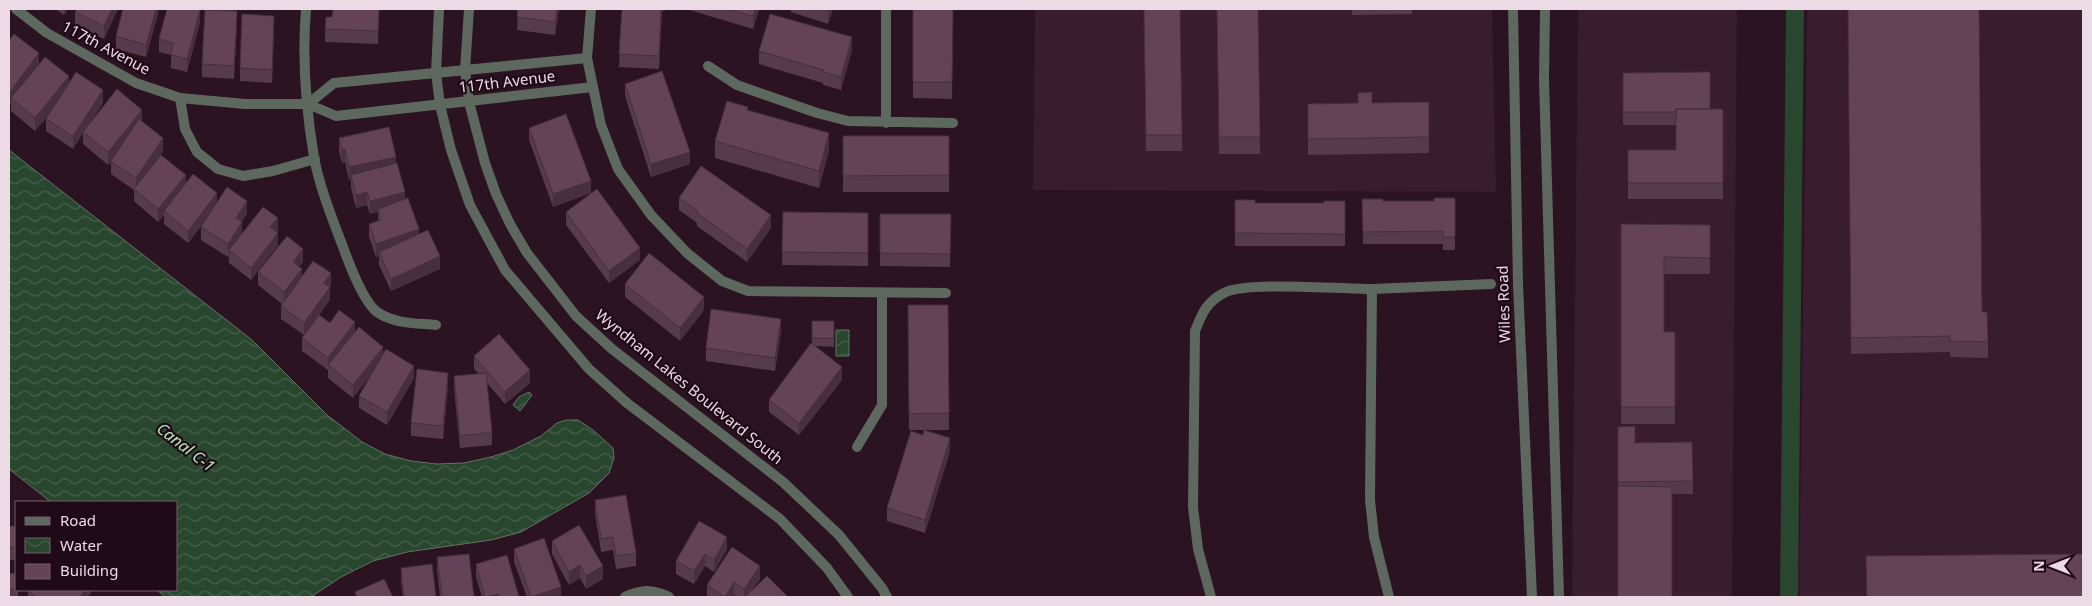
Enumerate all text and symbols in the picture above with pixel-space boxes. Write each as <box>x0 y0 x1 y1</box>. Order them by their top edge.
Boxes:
street label: 117th Avenue <box>59 16 154 79</box>
street label: 117th Avenue <box>458 65 556 97</box>
street label: Wiles Road <box>1492 265 1514 343</box>
street label: Wyndham Lakes Boulevard South <box>592 304 788 468</box>
water label: Canal C-1 <box>152 417 220 477</box>
legend <box>15 501 178 591</box>
text: Road <box>60 510 96 530</box>
text: Water <box>60 535 102 555</box>
north arrow <box>2027 541 2077 591</box>
text: Building <box>60 560 118 580</box>
text: N <box>2029 560 2048 572</box>

